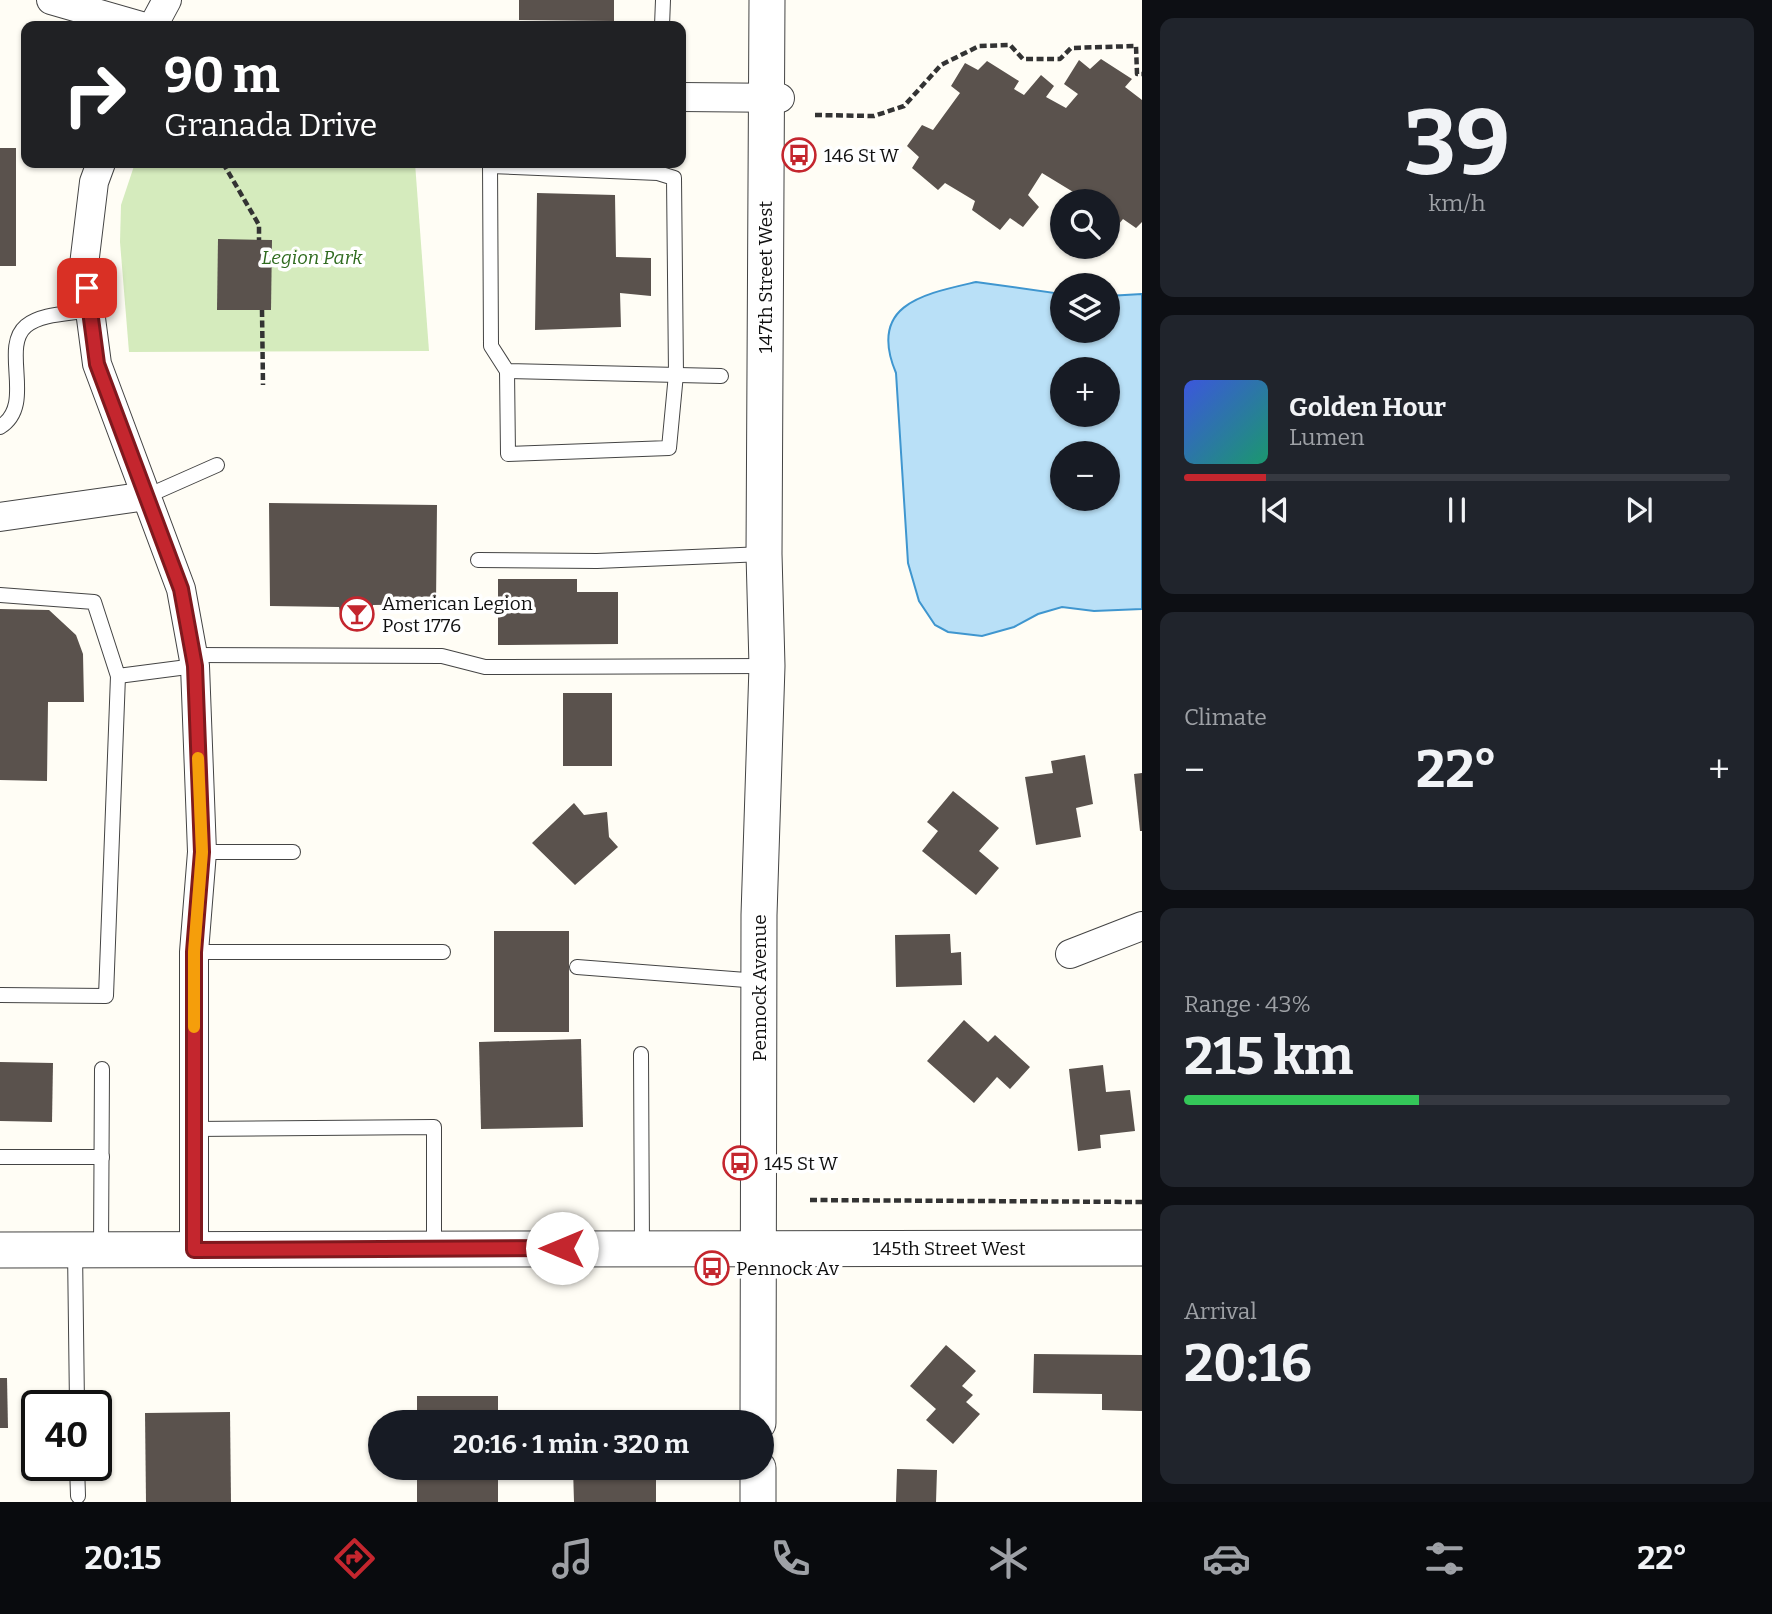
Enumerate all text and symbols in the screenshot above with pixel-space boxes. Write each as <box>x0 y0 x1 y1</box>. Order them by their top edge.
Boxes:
text: 90 m <box>164 46 280 105</box>
icon: right <box>49 49 140 140</box>
text: 39 <box>1404 89 1510 198</box>
text: Granada Drive <box>164 106 377 144</box>
bus stop icon: 146 St W <box>780 136 818 174</box>
place label: 146 St W <box>824 144 900 167</box>
map controls <box>1050 189 1120 511</box>
button: search <box>1050 189 1120 259</box>
text: km/h <box>1429 189 1485 217</box>
street label: 147th Street West <box>754 201 777 353</box>
park label: Legion Park <box>261 246 363 269</box>
pin <box>57 258 117 318</box>
icon: arrive <box>68 269 106 307</box>
button: layers <box>1050 273 1120 343</box>
button: + <box>1050 357 1120 427</box>
text: Golden Hour <box>1289 392 1446 423</box>
text: Lumen <box>1289 423 1365 451</box>
button: − <box>1050 441 1120 511</box>
icon: previous <box>1256 491 1294 529</box>
icon: pause <box>1438 491 1476 529</box>
icon: next <box>1620 491 1658 529</box>
place label: American Legion Post 1776 <box>382 592 533 637</box>
bar icon: American Legion Post 1776 <box>338 595 376 633</box>
text: Climate <box>1184 703 1267 731</box>
text: 22° <box>1416 738 1497 801</box>
text: − <box>1184 747 1205 793</box>
text: + <box>1708 747 1730 793</box>
street label: Pennock Avenue <box>748 914 771 1062</box>
text: Range · 43% <box>1184 990 1311 1018</box>
text: 215 km <box>1184 1025 1353 1088</box>
bus stop icon: 145 St W <box>721 1144 759 1182</box>
place label: 145 St W <box>764 1152 839 1175</box>
position arrow <box>525 1211 599 1285</box>
street label: 145th Street West <box>872 1237 1026 1260</box>
bus stop icon: Pennock Av <box>693 1249 731 1287</box>
place label: Pennock Av <box>736 1257 840 1280</box>
text: Arrival <box>1184 1297 1257 1325</box>
text: 20:16 <box>1184 1332 1312 1395</box>
speed limit sign: 40 <box>21 1390 112 1481</box>
text: 20:16 · 1 min · 320 m <box>453 1429 689 1460</box>
icon: directions <box>330 1534 379 1583</box>
icon: music <box>548 1534 597 1583</box>
icon: phone <box>766 1534 815 1583</box>
icon: climate <box>984 1534 1033 1583</box>
icon: car <box>1202 1534 1251 1583</box>
icon: filters <box>1420 1534 1469 1583</box>
text: 20:15 <box>84 1539 162 1577</box>
text: 22° <box>1637 1539 1687 1577</box>

